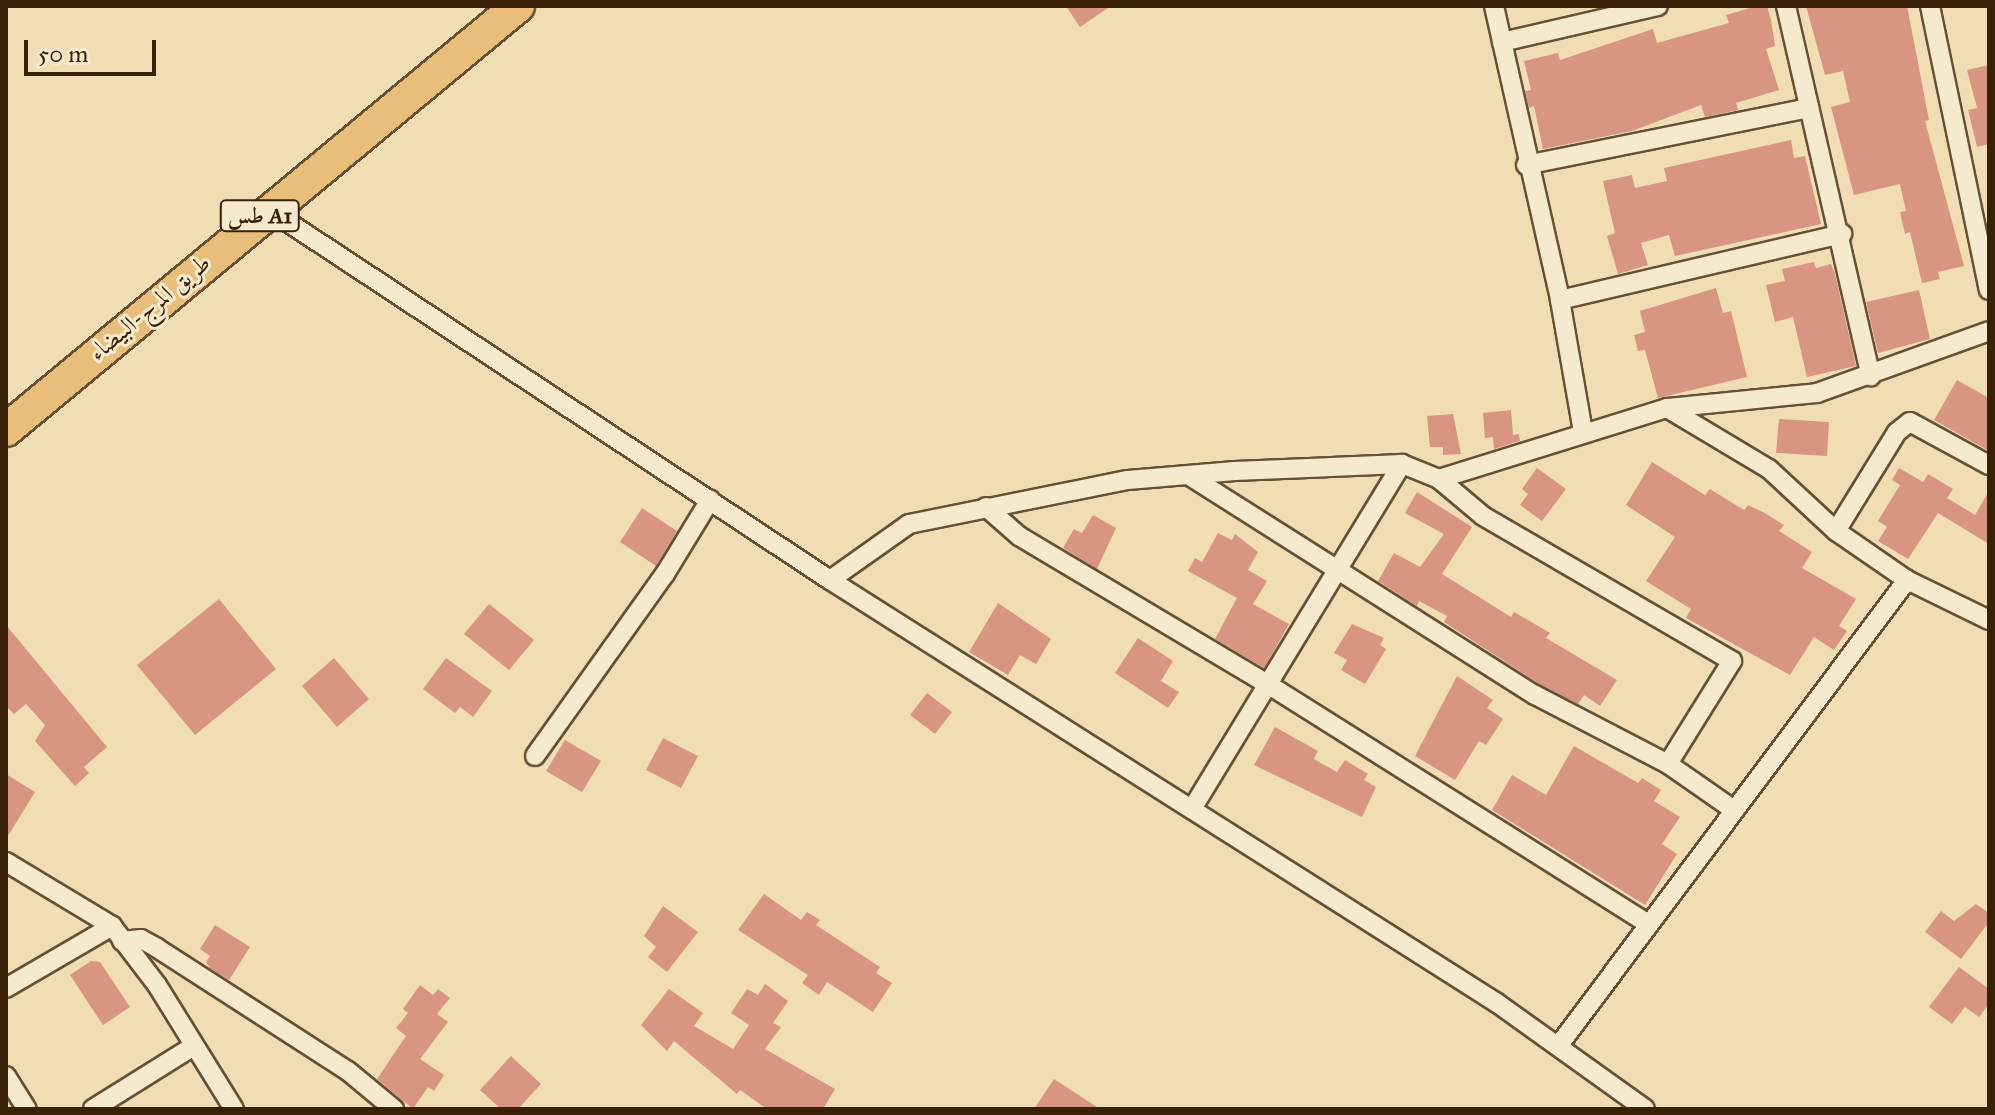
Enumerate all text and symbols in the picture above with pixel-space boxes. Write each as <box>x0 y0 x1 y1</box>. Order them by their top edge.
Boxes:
scale bar <box>28 24 160 74</box>
text: 50 m <box>38 39 88 69</box>
road number: طس A1 <box>218 198 302 234</box>
street label: طريق المرج-البيضاء <box>83 249 217 367</box>

